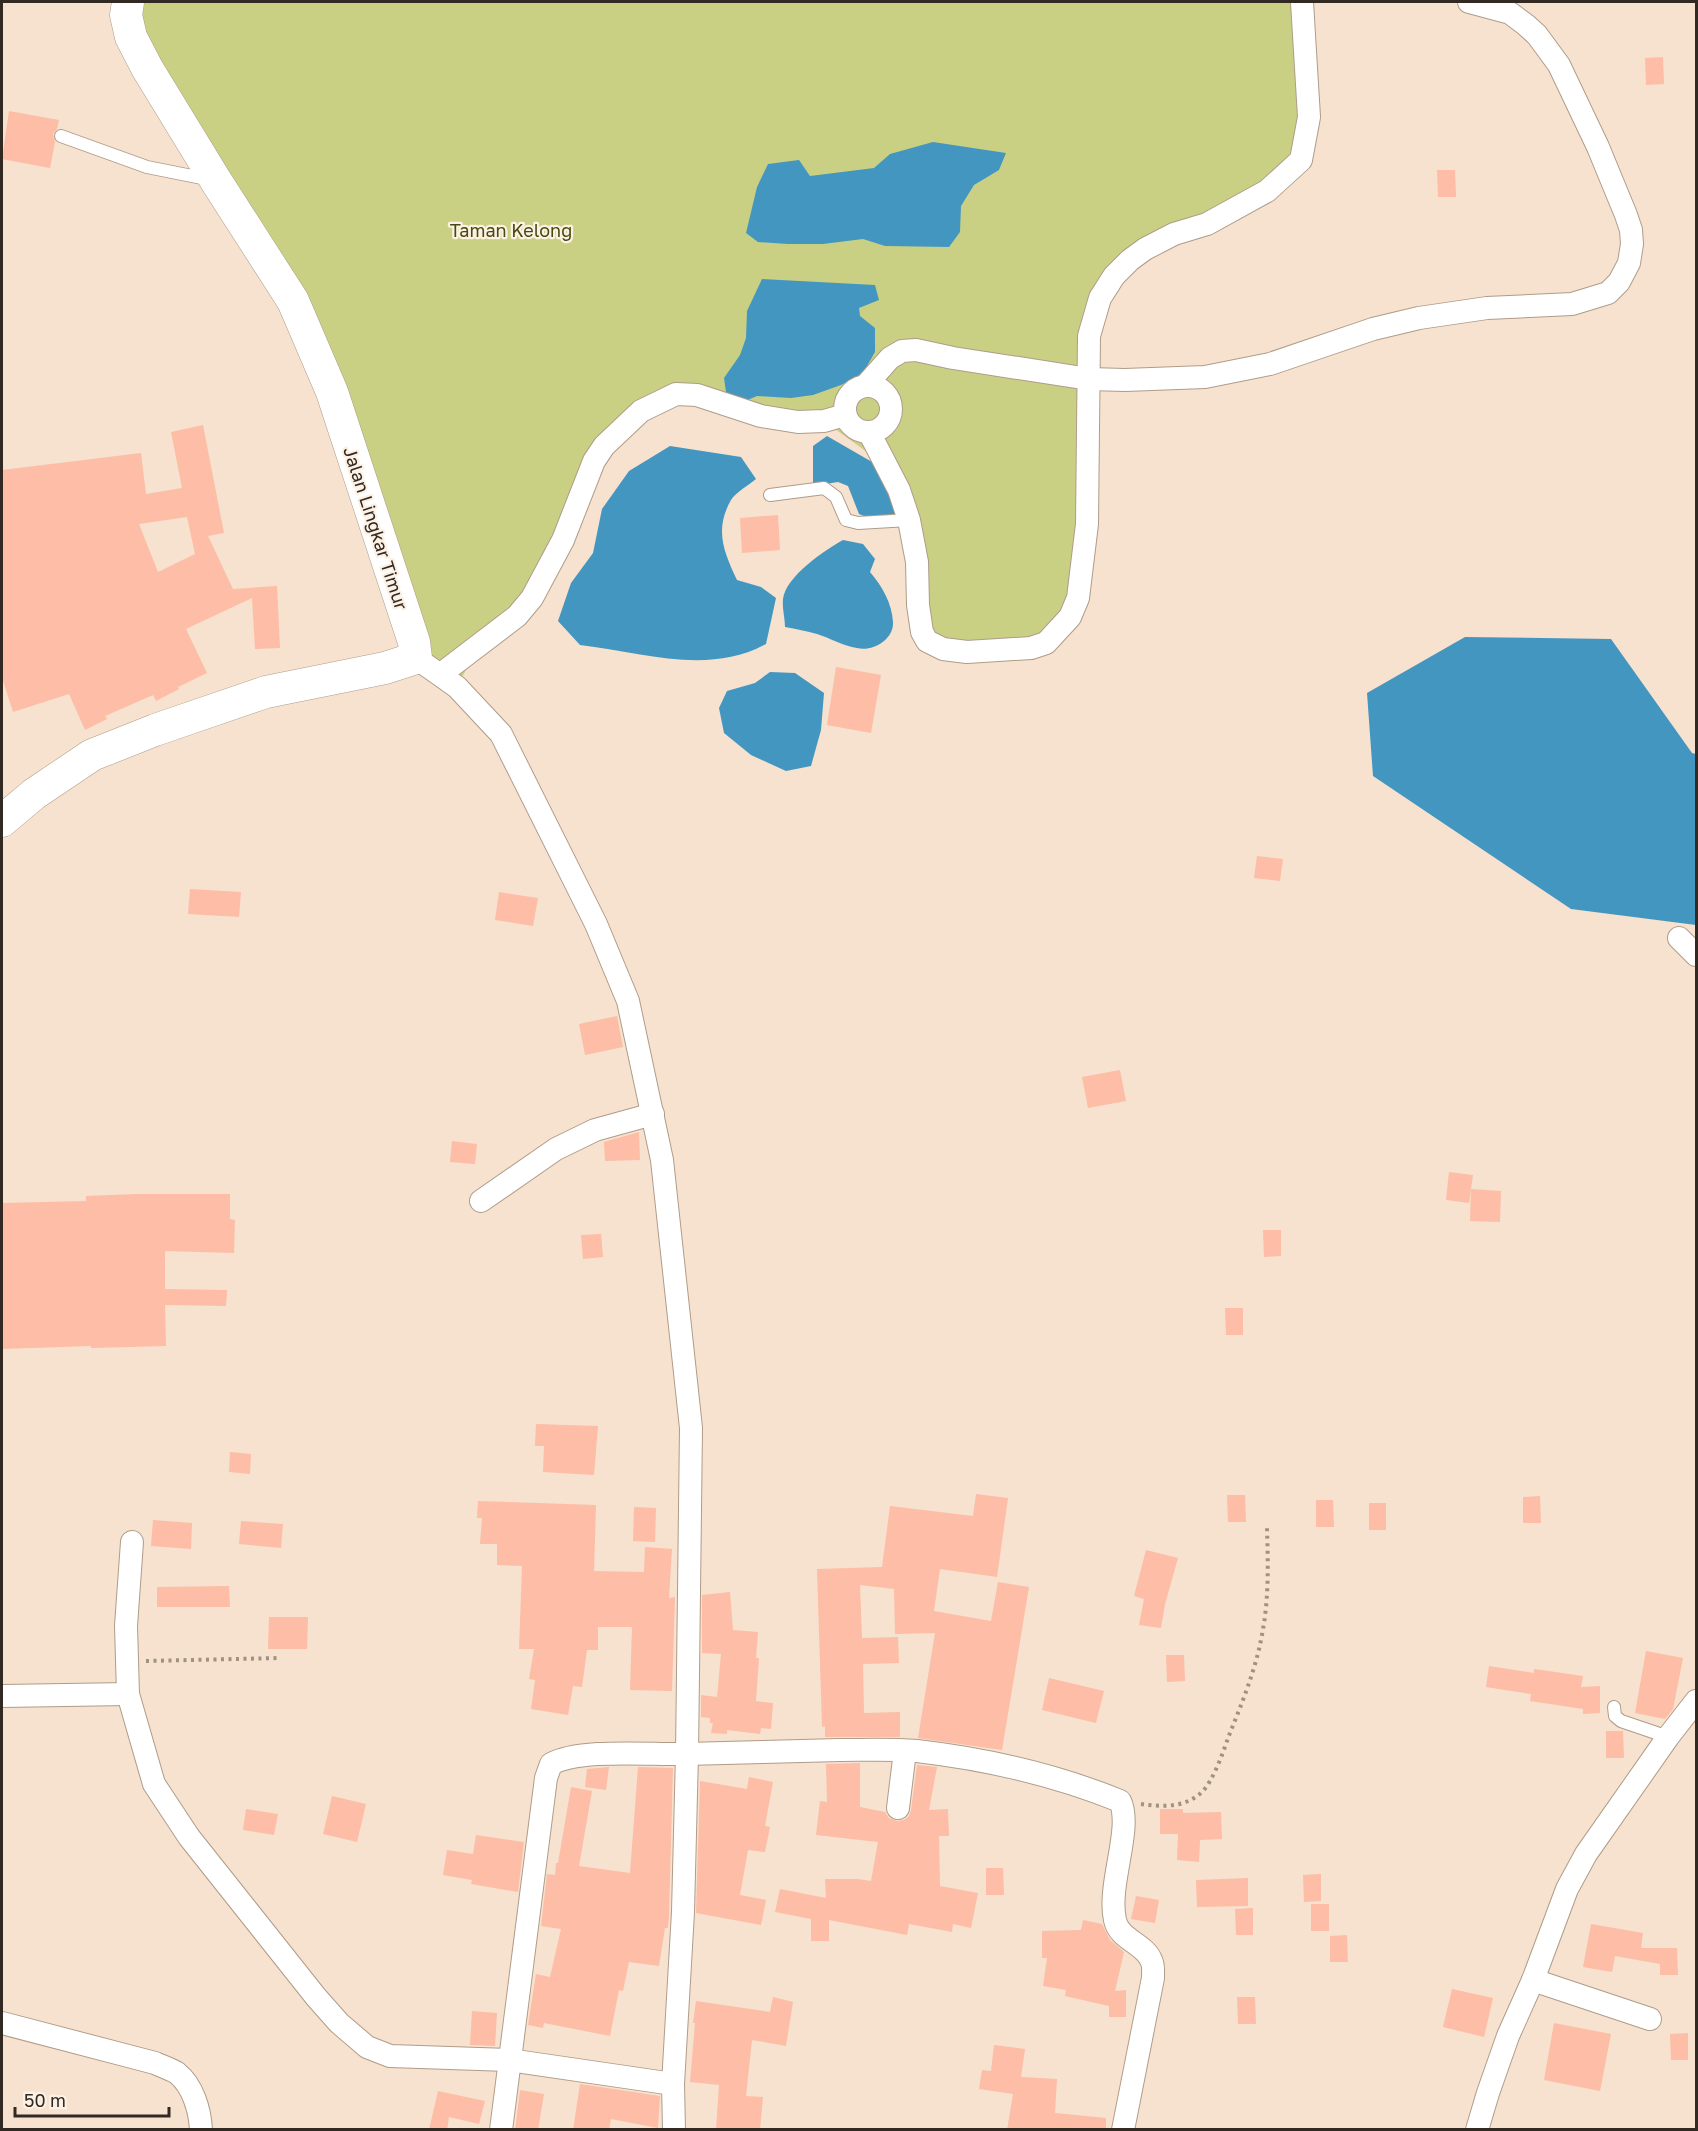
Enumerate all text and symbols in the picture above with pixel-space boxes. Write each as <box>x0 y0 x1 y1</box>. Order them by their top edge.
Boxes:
park label: Taman Kelong <box>450 219 572 241</box>
street label: Jalan Lingkar Timur <box>339 444 413 612</box>
scale bar <box>15 2080 170 2118</box>
text: 50 m <box>24 2089 66 2111</box>

